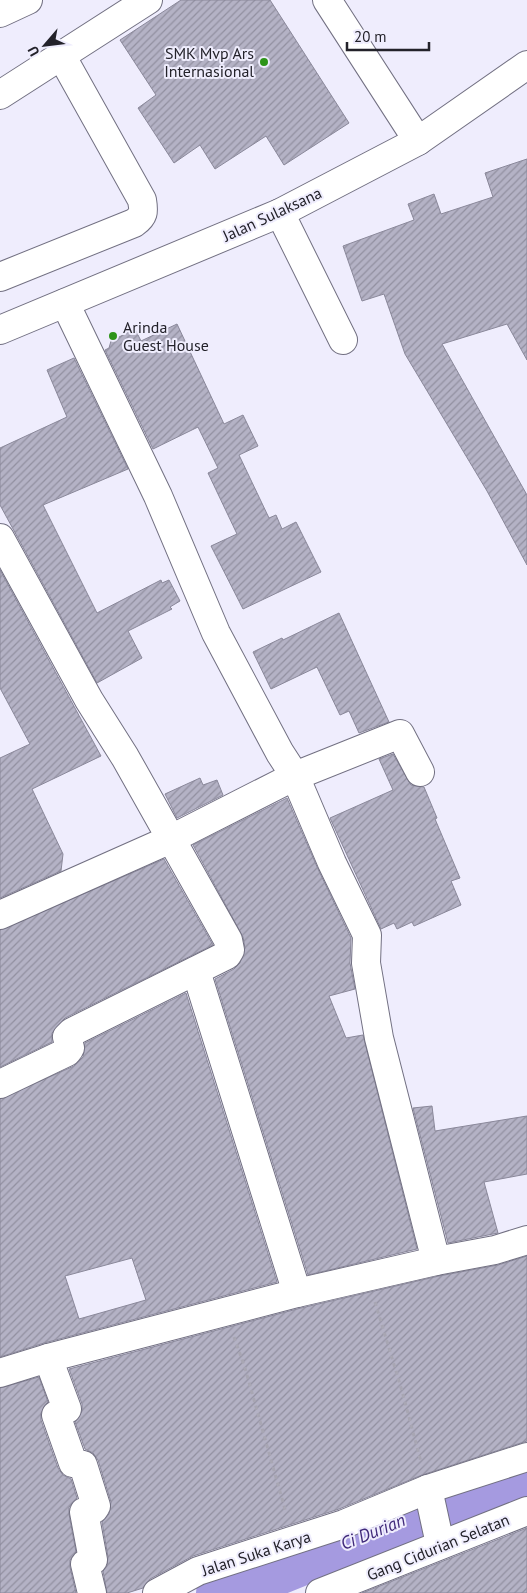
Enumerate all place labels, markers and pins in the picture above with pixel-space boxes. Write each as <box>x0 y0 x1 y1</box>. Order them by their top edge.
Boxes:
place label: SMK Mvp Ars Internasional <box>164 43 254 81</box>
marker: SMK Mvp Ars Internasional <box>258 56 270 68</box>
place label: Arinda Guest House <box>123 317 209 355</box>
marker: Arinda Guest House <box>107 330 119 342</box>

